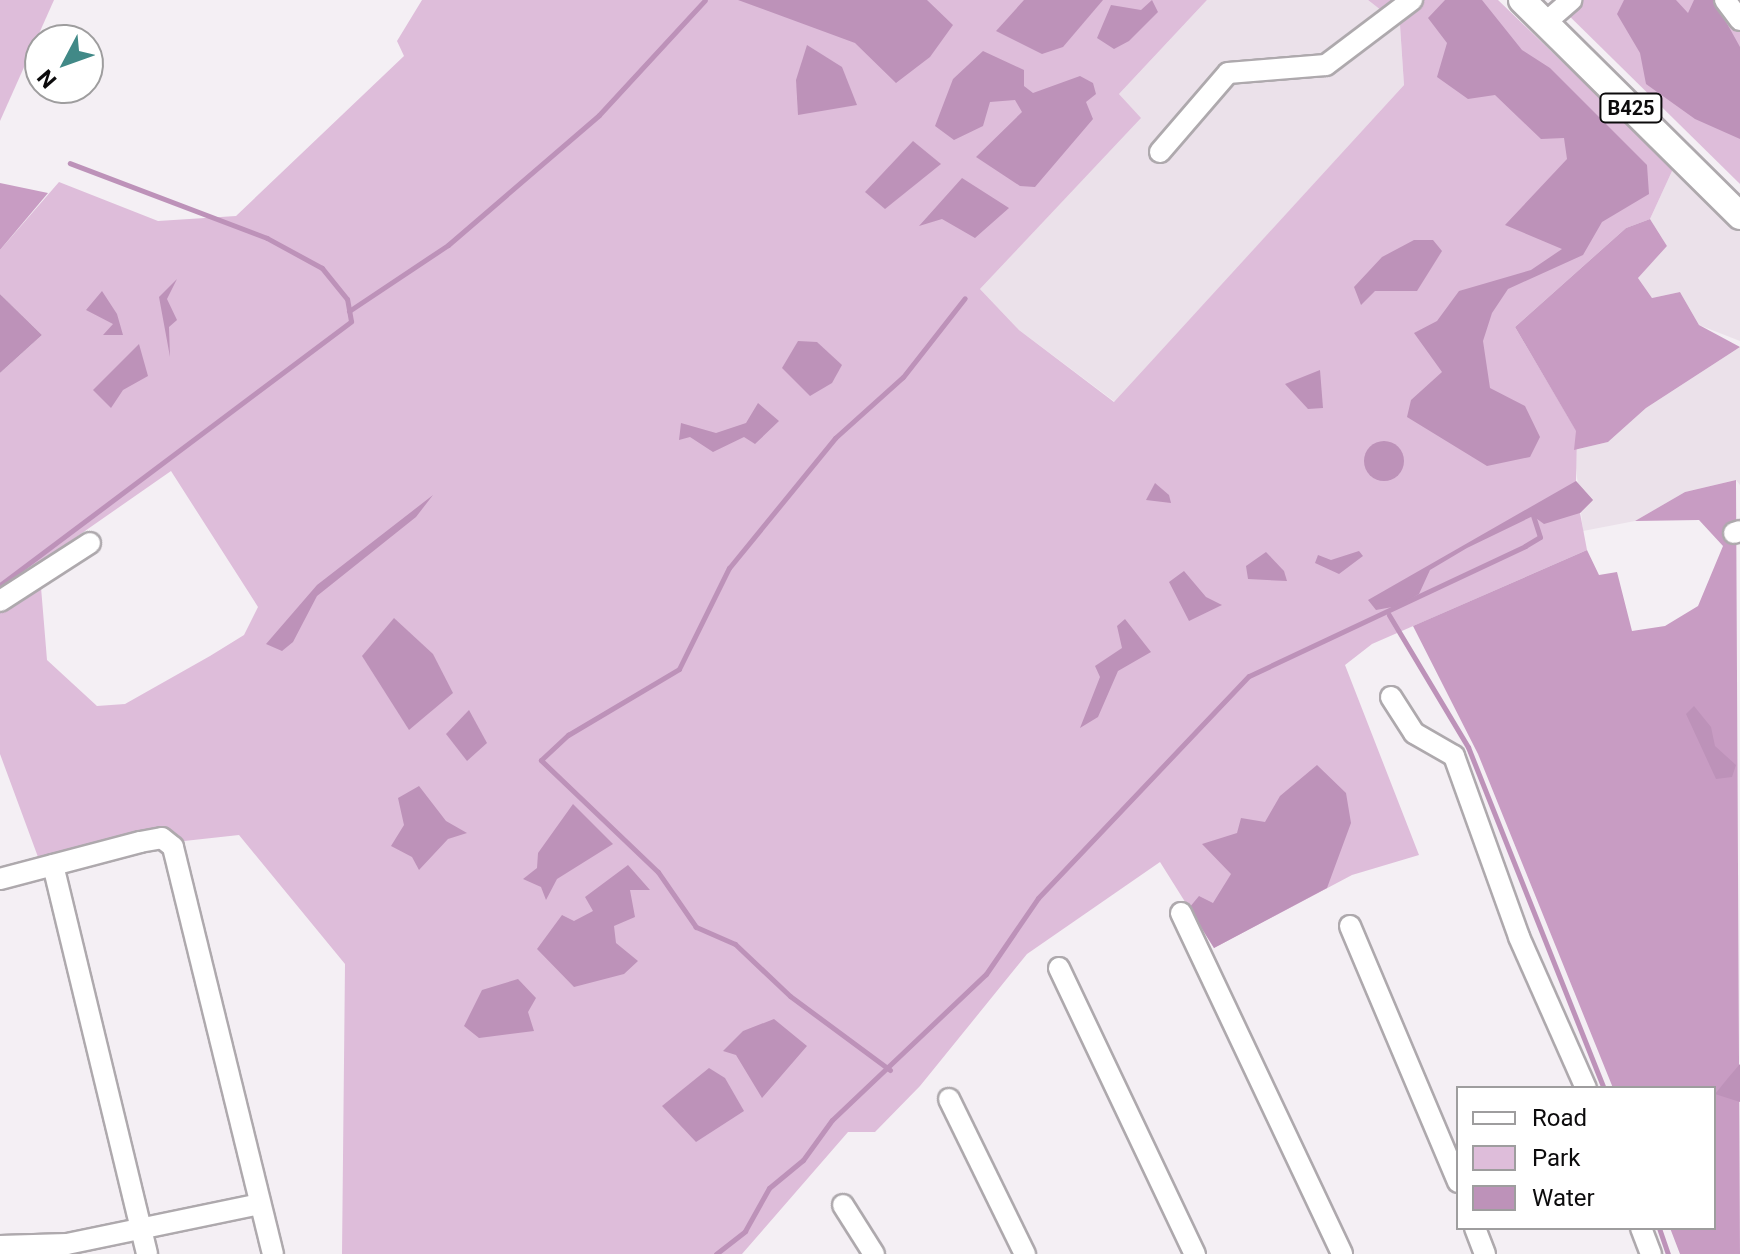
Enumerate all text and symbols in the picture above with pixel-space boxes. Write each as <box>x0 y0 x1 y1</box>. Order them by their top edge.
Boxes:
north arrow <box>24 24 104 104</box>
text: N <box>32 65 62 93</box>
road number: B425 <box>1599 92 1663 124</box>
legend <box>1456 1086 1716 1230</box>
text: Road <box>1532 1104 1587 1132</box>
text: Park <box>1532 1144 1580 1172</box>
text: Water <box>1532 1184 1595 1212</box>

